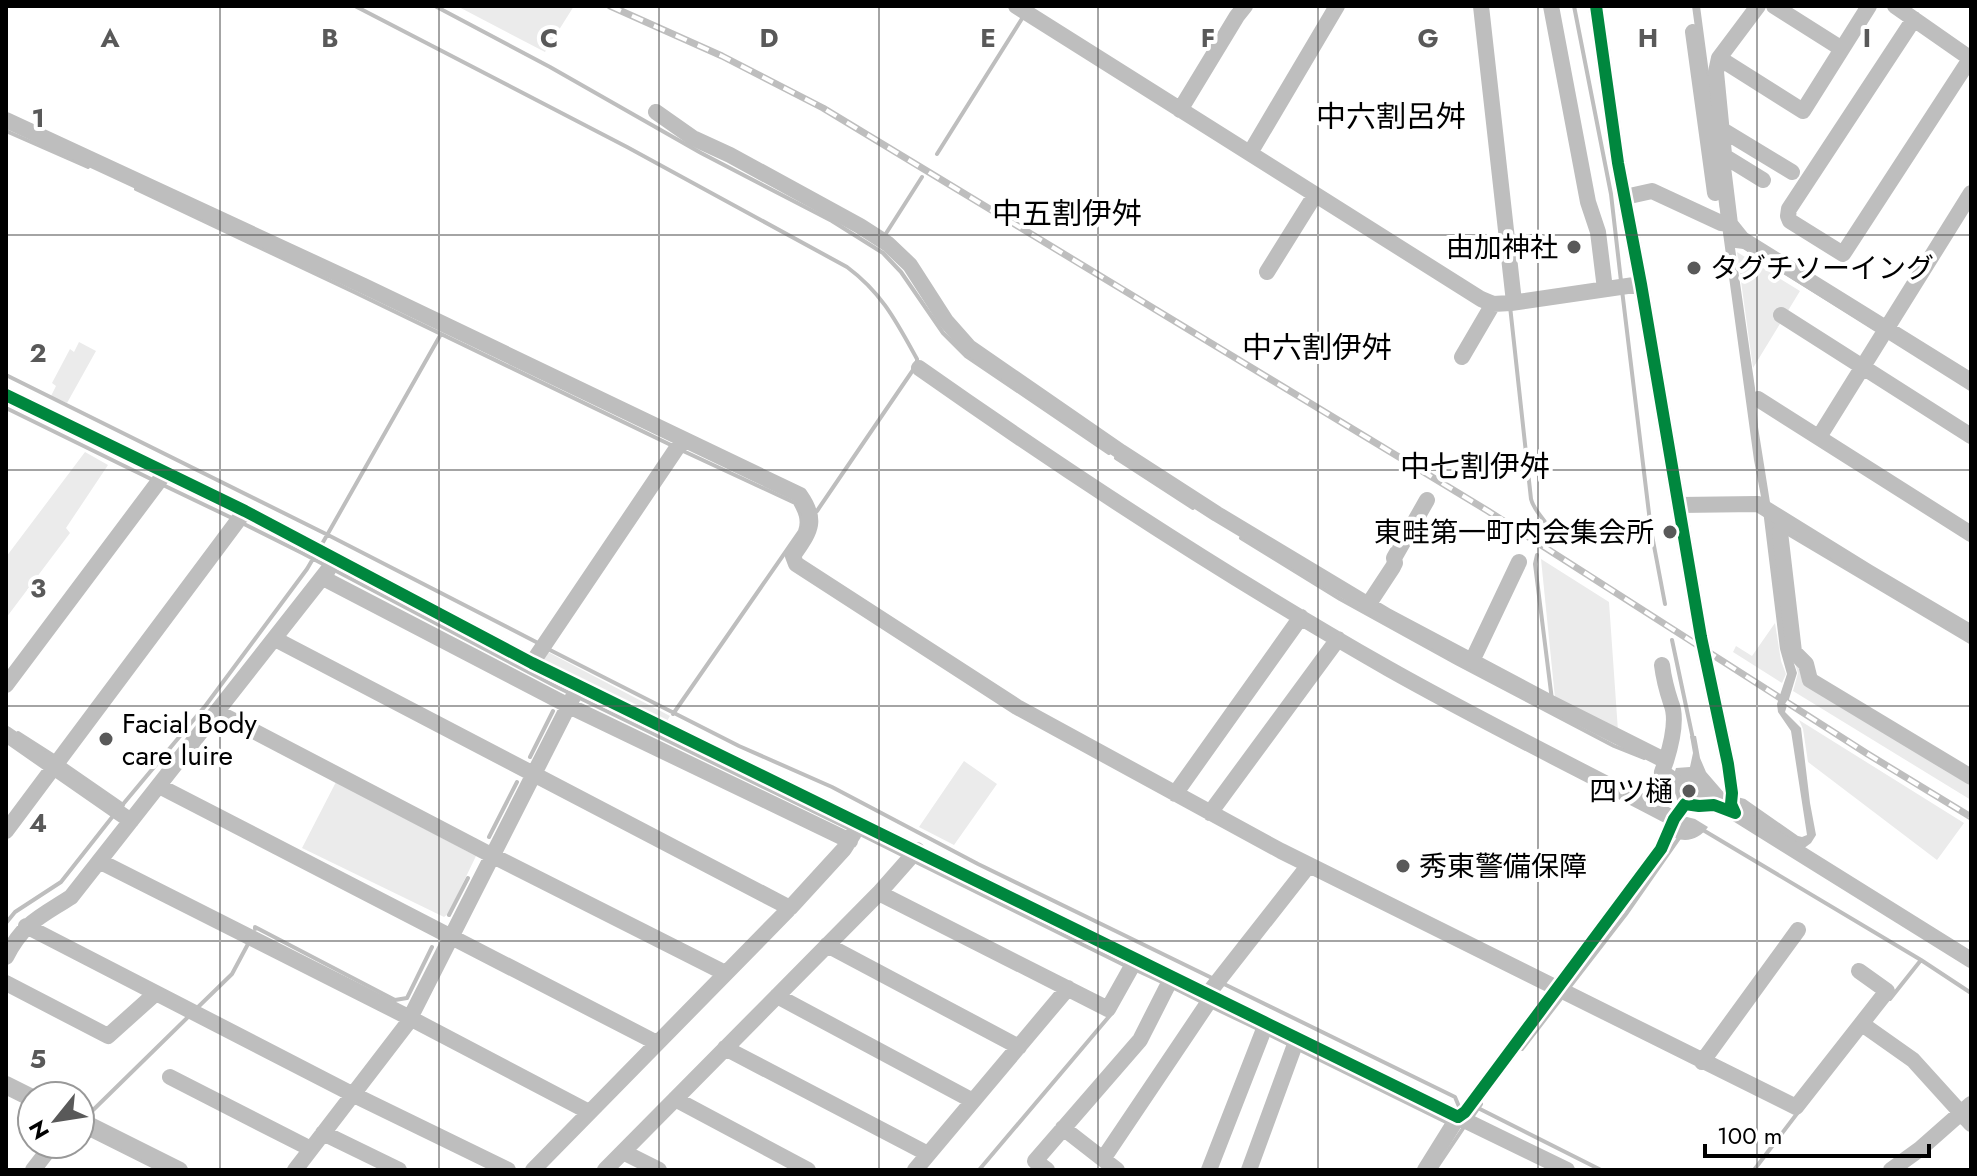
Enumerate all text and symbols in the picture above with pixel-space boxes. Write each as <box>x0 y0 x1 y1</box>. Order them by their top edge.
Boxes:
text: A <box>99 19 120 57</box>
text: B <box>321 19 339 57</box>
text: C <box>540 19 558 57</box>
text: D <box>759 19 779 57</box>
text: E <box>980 19 996 57</box>
text: F <box>1201 19 1215 57</box>
text: G <box>1417 19 1439 57</box>
text: H <box>1638 19 1658 57</box>
text: I <box>1863 19 1871 57</box>
district label: 中六割呂舛 <box>1316 95 1466 138</box>
text: 1 <box>31 99 45 137</box>
district label: 中五割伊舛 <box>992 192 1142 235</box>
place label: 由加神社 <box>1446 227 1558 268</box>
marker: 由加神社 <box>1565 238 1583 256</box>
place label: タグチソーイング <box>1710 248 1934 289</box>
marker: タグチソーイング <box>1685 259 1703 277</box>
district label: 中六割伊舛 <box>1242 326 1392 369</box>
text: 2 <box>29 334 47 372</box>
district label: 中七割伊舛 <box>1400 445 1550 488</box>
place label: 東畦第一町内会集会所 <box>1374 512 1654 553</box>
marker: 東畦第一町内会集会所 <box>1661 523 1679 541</box>
text: 3 <box>30 569 46 607</box>
place label: Facial Body care luire <box>122 703 257 776</box>
marker: Facial Body care luire <box>97 730 115 748</box>
place label: 四ツ樋 <box>1589 771 1673 812</box>
marker: 四ツ樋 <box>1680 782 1698 800</box>
text: 4 <box>29 804 47 842</box>
place label: 秀東警備保障 <box>1419 846 1587 887</box>
marker: 秀東警備保障 <box>1394 857 1412 875</box>
text: 5 <box>30 1040 46 1078</box>
north arrow <box>16 1080 96 1160</box>
scale bar <box>1705 1108 1929 1158</box>
text: N <box>20 1114 57 1146</box>
text: 100 m <box>1717 1118 1783 1153</box>

